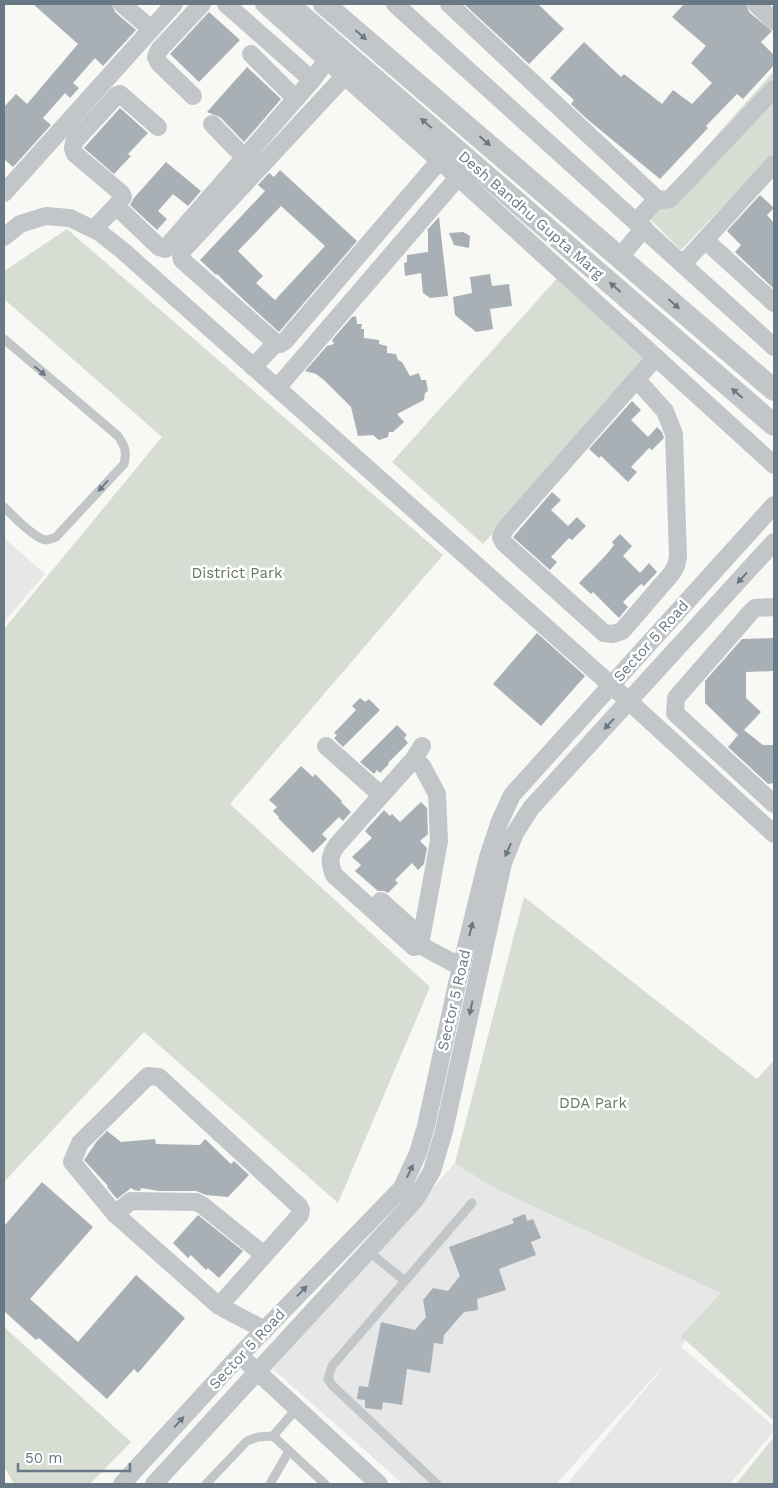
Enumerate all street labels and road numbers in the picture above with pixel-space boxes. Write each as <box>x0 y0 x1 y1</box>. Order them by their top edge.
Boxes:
street label: Desh Bandhu Gupta Marg <box>455 147 607 283</box>
street label: Sector 5 Road <box>610 597 692 685</box>
street label: Sector 5 Road <box>434 948 474 1052</box>
street label: Sector 5 Road <box>205 1305 289 1393</box>

